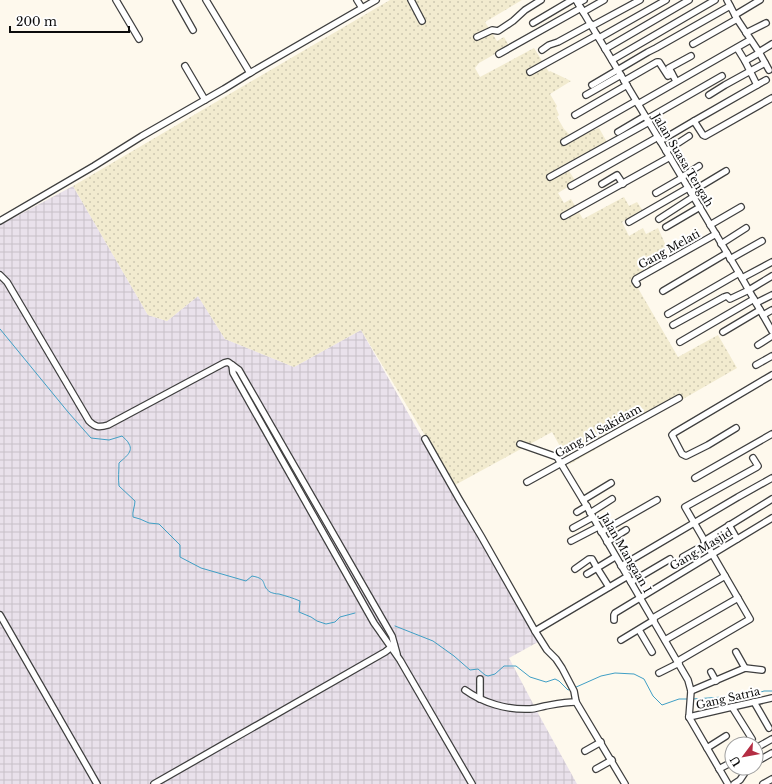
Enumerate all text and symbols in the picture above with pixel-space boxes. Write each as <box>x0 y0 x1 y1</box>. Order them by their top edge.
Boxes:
scale bar <box>10 8 129 34</box>
text: 200 m <box>16 14 57 29</box>
street label: Jalan Suasa Tengah <box>649 109 717 210</box>
street label: Gang Melati <box>636 226 703 272</box>
street label: Gang Al Sakidam <box>552 401 644 461</box>
street label: Jalan Mangaan I <box>596 509 655 596</box>
street label: Gang Masjid <box>667 525 735 573</box>
street label: Gang Satria <box>695 684 762 712</box>
north arrow <box>724 736 764 776</box>
text: U <box>727 753 744 769</box>

